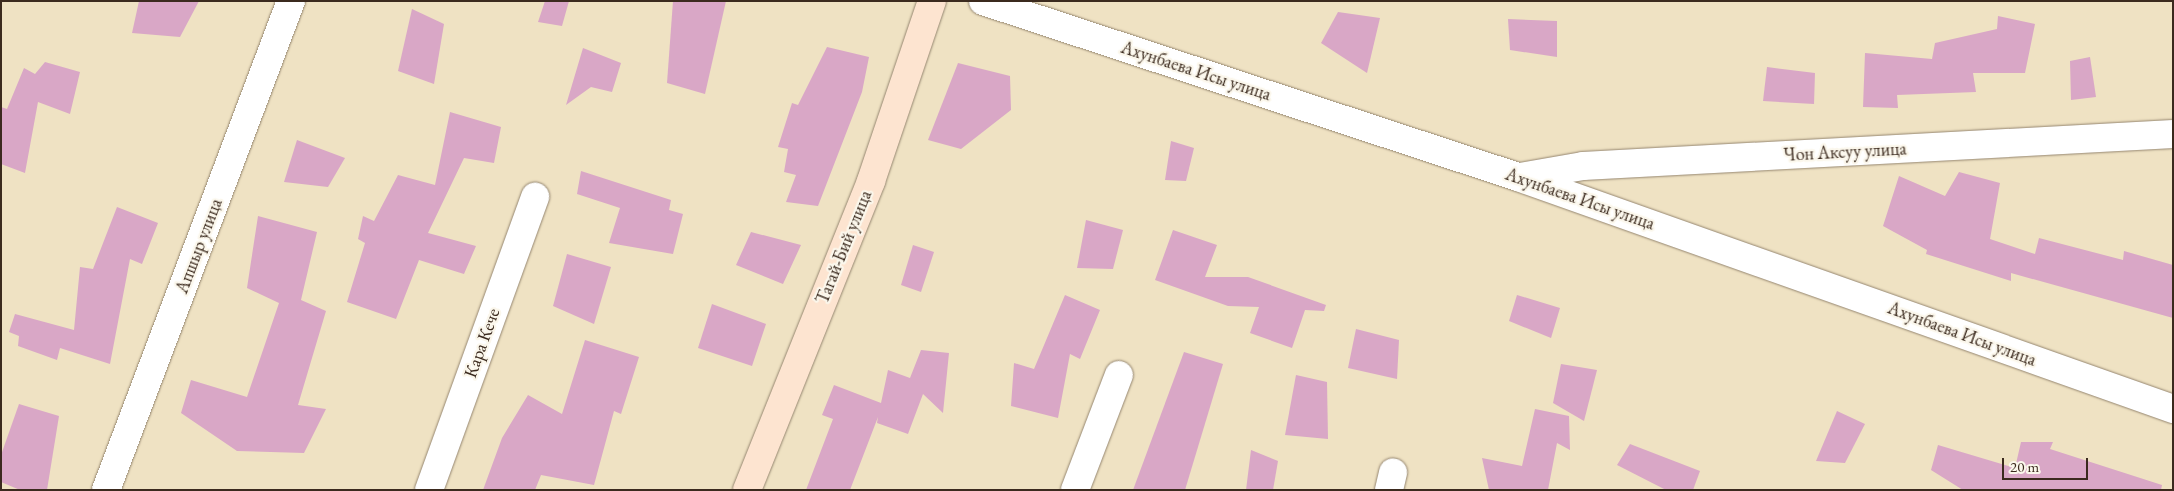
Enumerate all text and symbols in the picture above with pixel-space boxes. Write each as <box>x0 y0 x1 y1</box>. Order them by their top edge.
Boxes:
street label: Ахунбаева Исы улица <box>1118 37 1274 105</box>
street label: Чон Аксуу улица <box>1783 138 1907 166</box>
street label: Ахунбаева Исы улица <box>1503 163 1657 235</box>
street label: Тагай-Бий улица <box>811 187 877 307</box>
street label: Апшыр улица <box>171 195 227 297</box>
street label: Ахунбаева Исы улица <box>1885 297 2039 371</box>
street label: Кара Кече <box>459 305 505 381</box>
scale bar <box>2004 448 2090 480</box>
text: 20 m <box>2010 457 2039 476</box>

